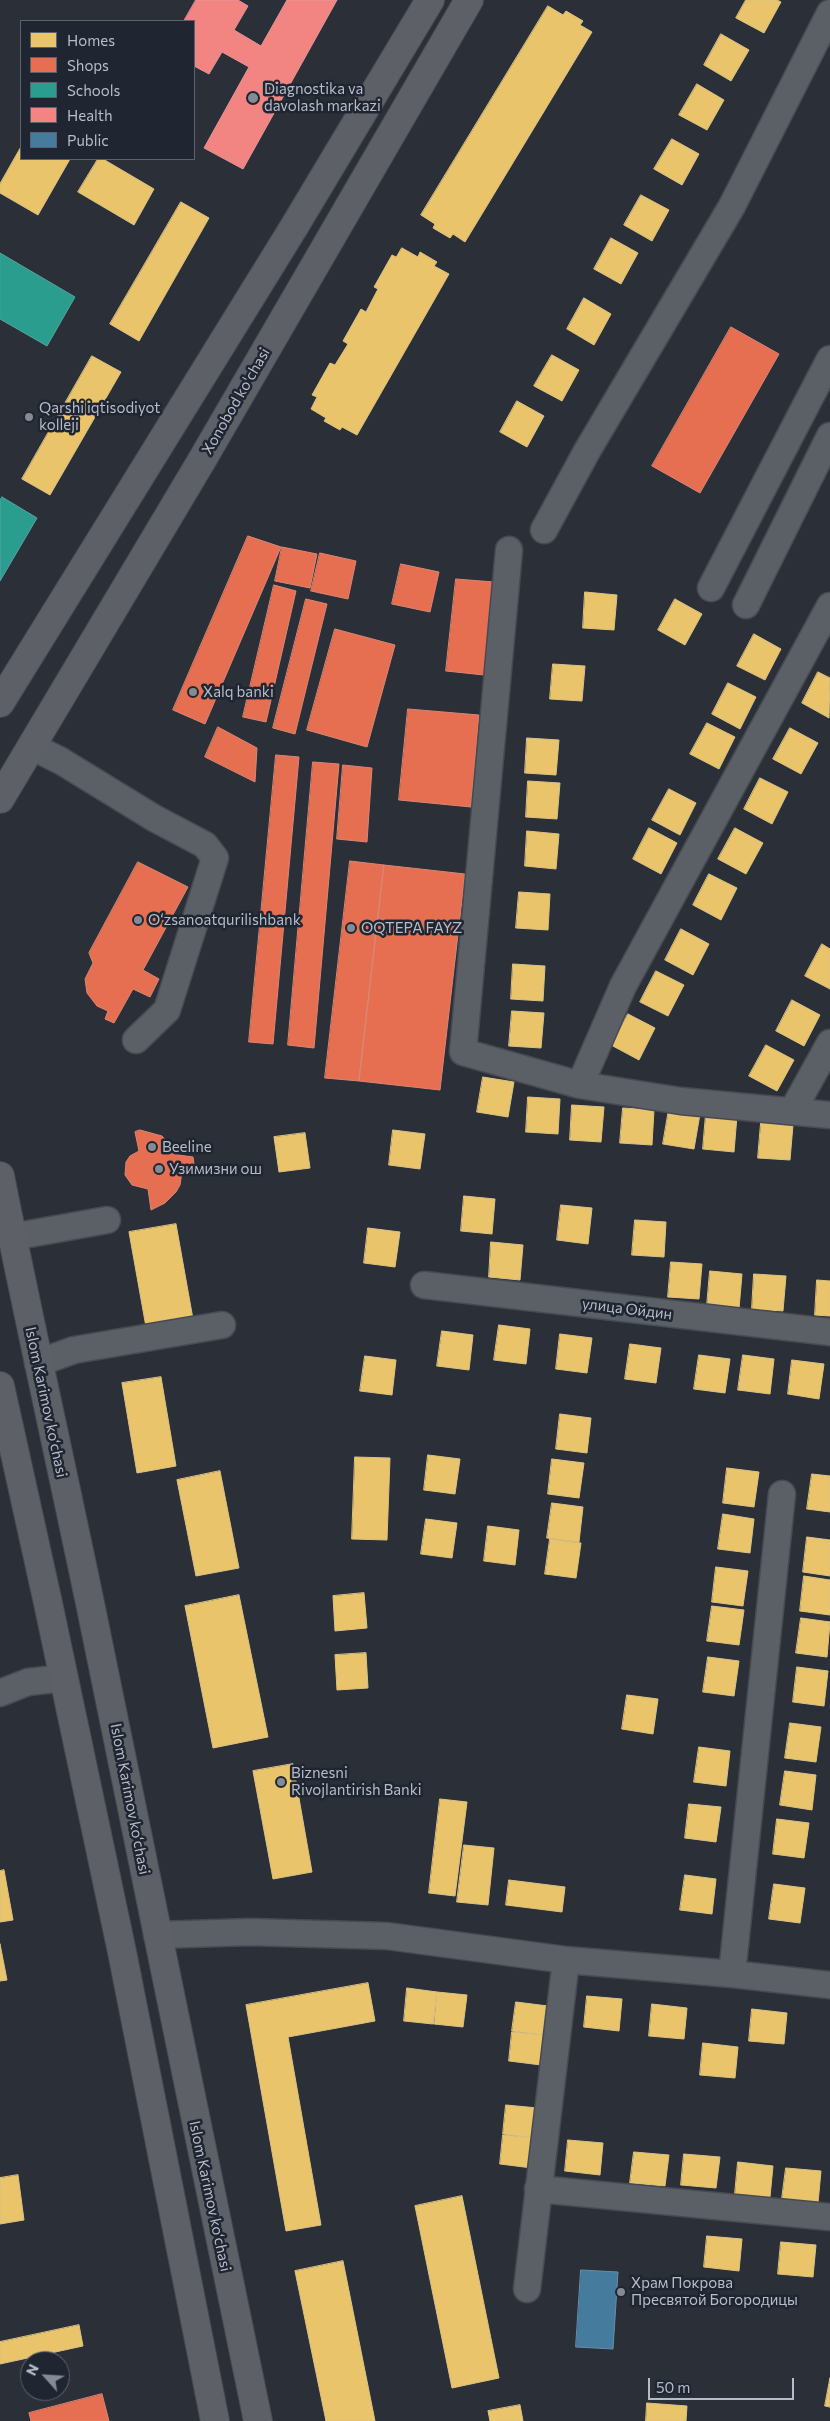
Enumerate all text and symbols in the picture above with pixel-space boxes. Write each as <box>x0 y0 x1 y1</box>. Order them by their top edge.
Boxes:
legend <box>20 20 195 160</box>
text: Homes <box>67 31 115 49</box>
text: Shops <box>67 56 109 74</box>
place label: Diagnostika va davolash markazi <box>264 80 381 115</box>
text: Schools <box>67 81 120 99</box>
marker: Diagnostika va davolash markazi <box>246 91 260 105</box>
text: Health <box>67 106 113 124</box>
text: Public <box>67 131 109 149</box>
street label: Xonobod ko'chasi <box>198 345 274 457</box>
place label: Qarshi iqtisodiyot kolleji <box>39 399 160 434</box>
marker: Qarshi iqtisodiyot kolleji <box>23 411 35 423</box>
place label: Xalq banki <box>203 683 274 701</box>
marker: Xalq banki <box>187 686 199 698</box>
place label: Oʻzsanoatqurilishbank <box>148 911 301 929</box>
marker: Oʻzsanoatqurilishbank <box>132 914 144 926</box>
place label: OQTEPA FAYZ <box>361 919 462 937</box>
marker: OQTEPA FAYZ <box>345 922 357 934</box>
place label: Beeline <box>162 1138 212 1156</box>
marker: Beeline <box>146 1141 158 1153</box>
place label: Узимизни ош <box>169 1160 262 1178</box>
marker: Узимизни ош <box>153 1163 165 1175</box>
street label: улица Ойдин <box>581 1295 673 1323</box>
street label: Islom Karimov ko‘chasi <box>21 1325 71 1479</box>
street label: Islom Karimov ko‘chasi <box>107 1722 153 1876</box>
place label: Biznesni Rivojlantirish Banki <box>291 1764 422 1799</box>
marker: Biznesni Rivojlantirish Banki <box>275 1776 287 1788</box>
street label: Islom Karimov ko‘chasi <box>185 2119 235 2273</box>
place label: Храм Покрова Пресвятой Богородицы <box>631 2274 798 2309</box>
marker: Храм Покрова Пресвятой Богородицы <box>615 2286 627 2298</box>
north arrow <box>20 2351 70 2401</box>
text: N <box>22 2361 42 2378</box>
scale bar <box>650 2368 796 2400</box>
text: 50 m <box>656 2378 690 2396</box>

